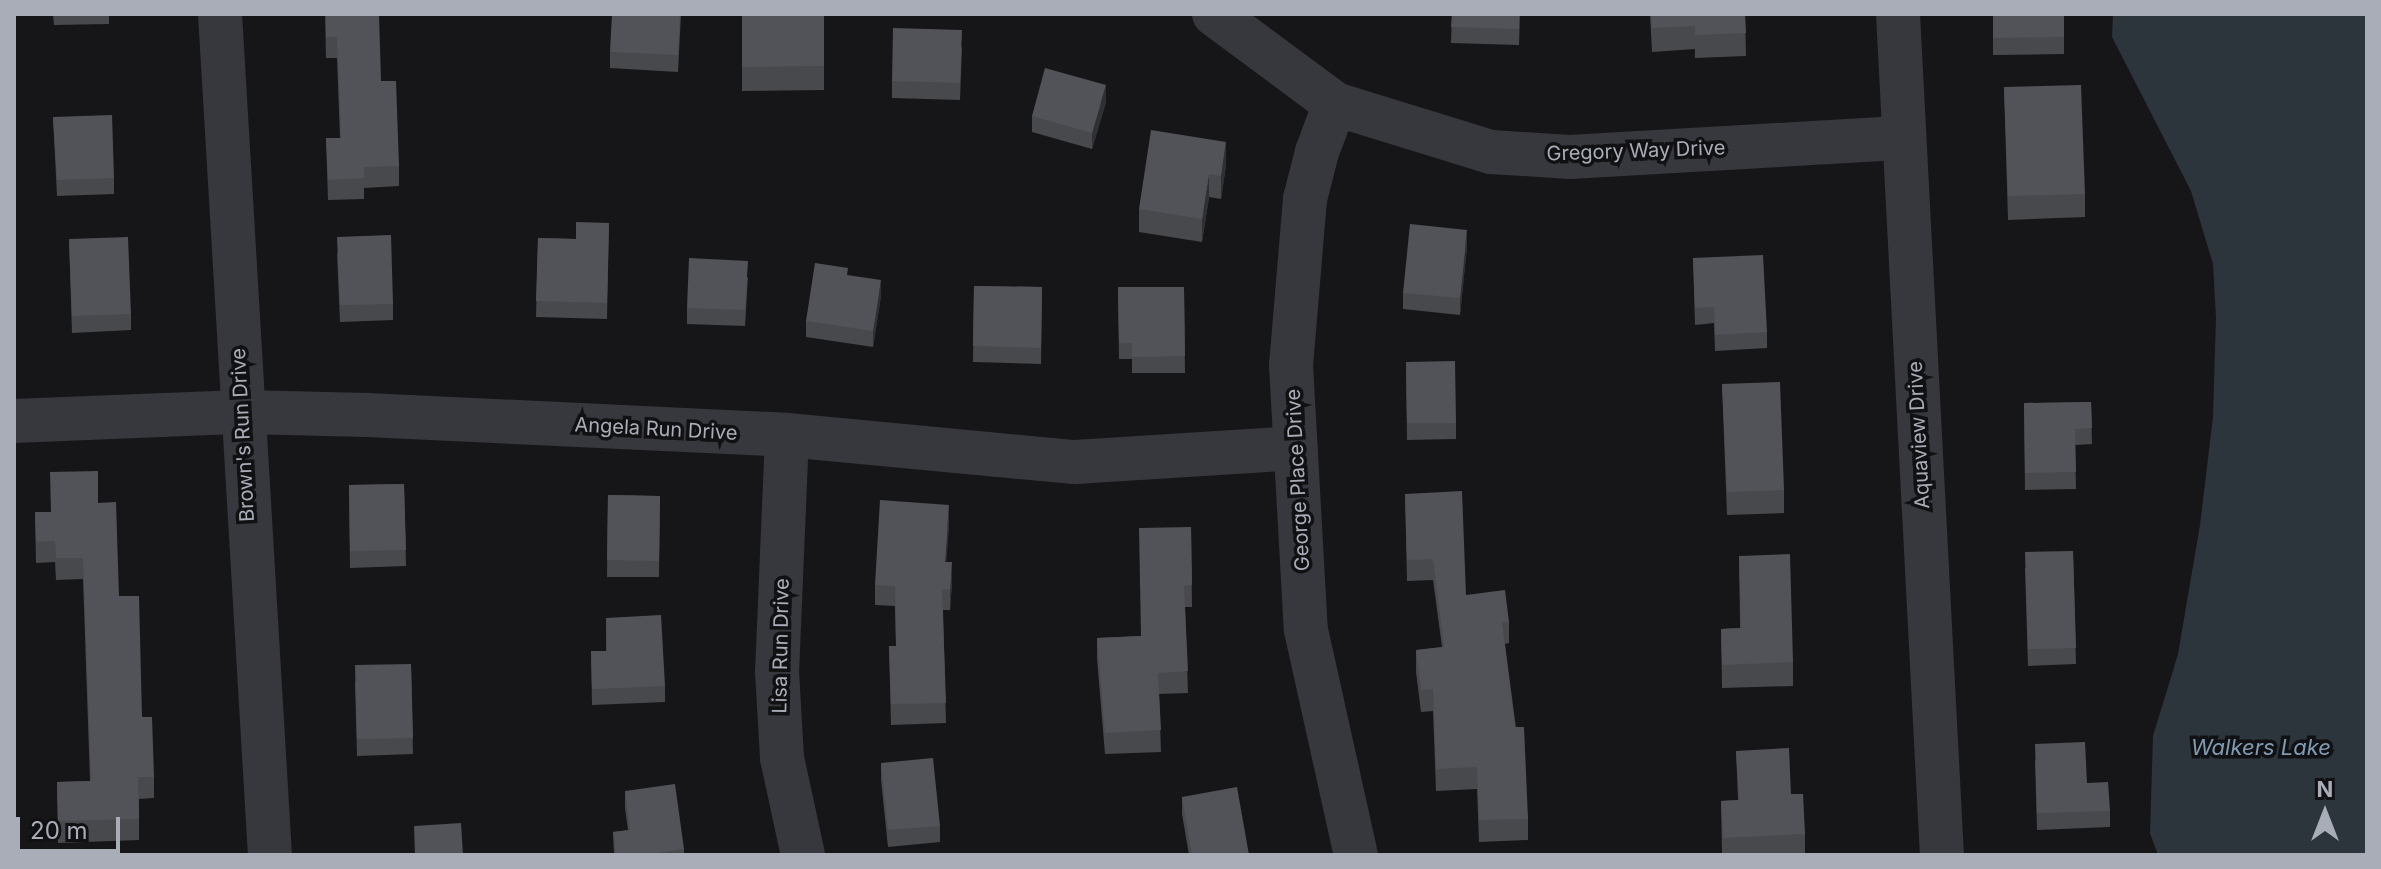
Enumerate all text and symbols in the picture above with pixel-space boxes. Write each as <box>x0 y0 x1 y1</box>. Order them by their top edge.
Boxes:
street label: Gregory Way Drive <box>1546 136 1726 166</box>
street label: Brown's Run Drive <box>226 347 260 523</box>
street label: Aquaview Drive <box>1903 361 1935 509</box>
street label: George Place Drive <box>1281 388 1315 572</box>
street label: Angela Run Drive <box>574 413 738 445</box>
street label: Lisa Run Drive <box>768 578 794 714</box>
water label: Walkers Lake <box>2191 735 2331 761</box>
north arrow <box>2285 773 2365 853</box>
text: N <box>2317 776 2333 802</box>
scale bar <box>20 801 124 851</box>
text: 20 m <box>30 816 88 845</box>

